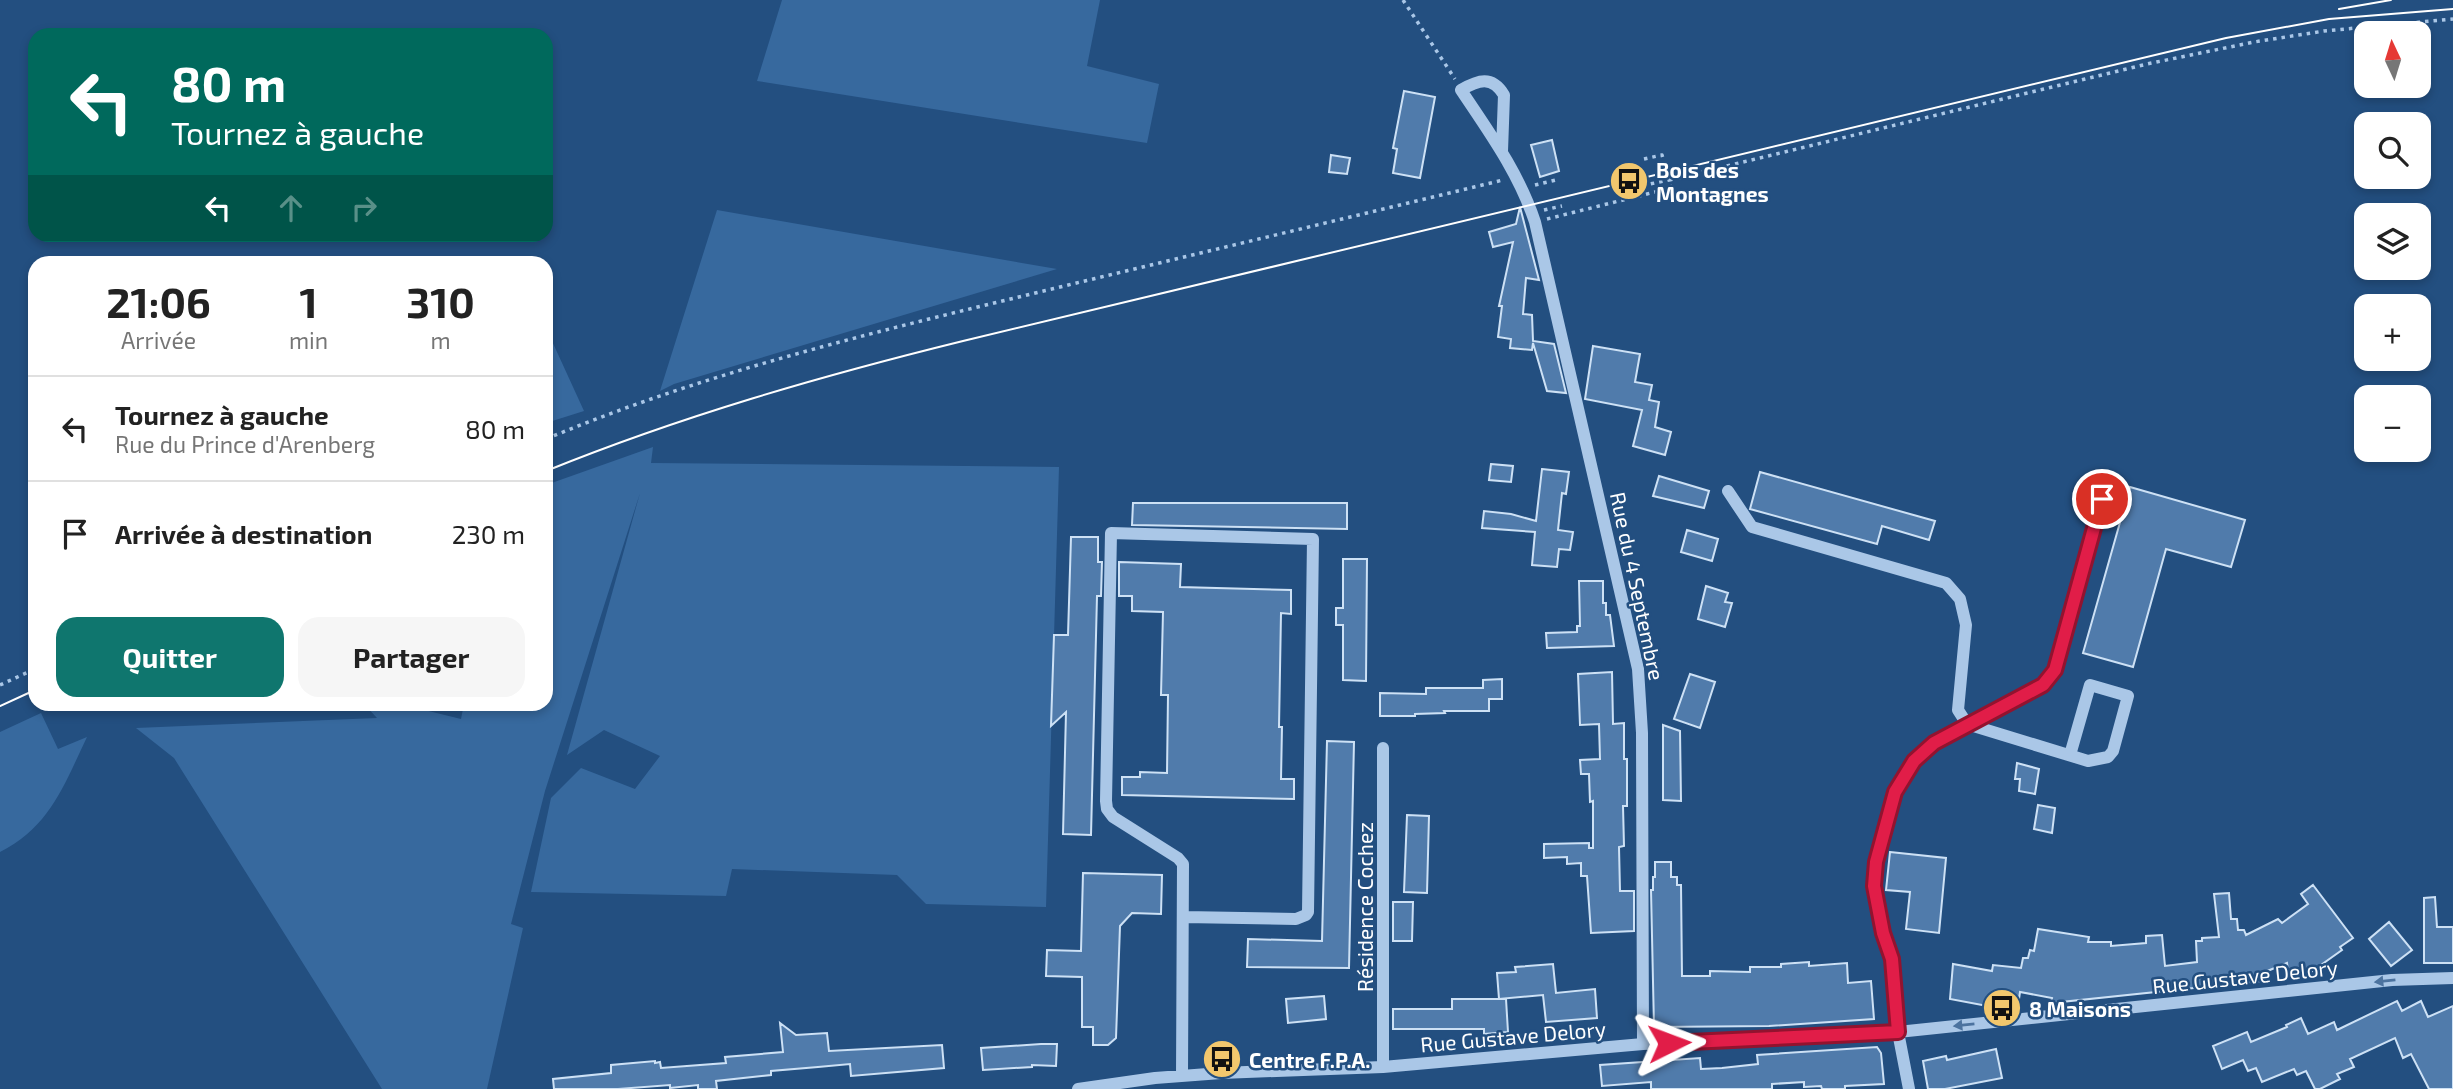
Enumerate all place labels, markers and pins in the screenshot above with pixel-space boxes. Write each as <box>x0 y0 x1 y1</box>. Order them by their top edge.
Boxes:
place label: Bois des Montagnes <box>1656 157 1769 206</box>
bus stop icon: Bois des Montagnes <box>1608 160 1650 202</box>
pin <box>2072 469 2132 529</box>
bus stop icon: 8 Maisons <box>1981 987 2023 1029</box>
place label: 8 Maisons <box>2029 996 2131 1021</box>
bus stop icon: Centre F.P.A. <box>1201 1038 1243 1080</box>
place label: Centre F.P.A. <box>1249 1047 1370 1072</box>

